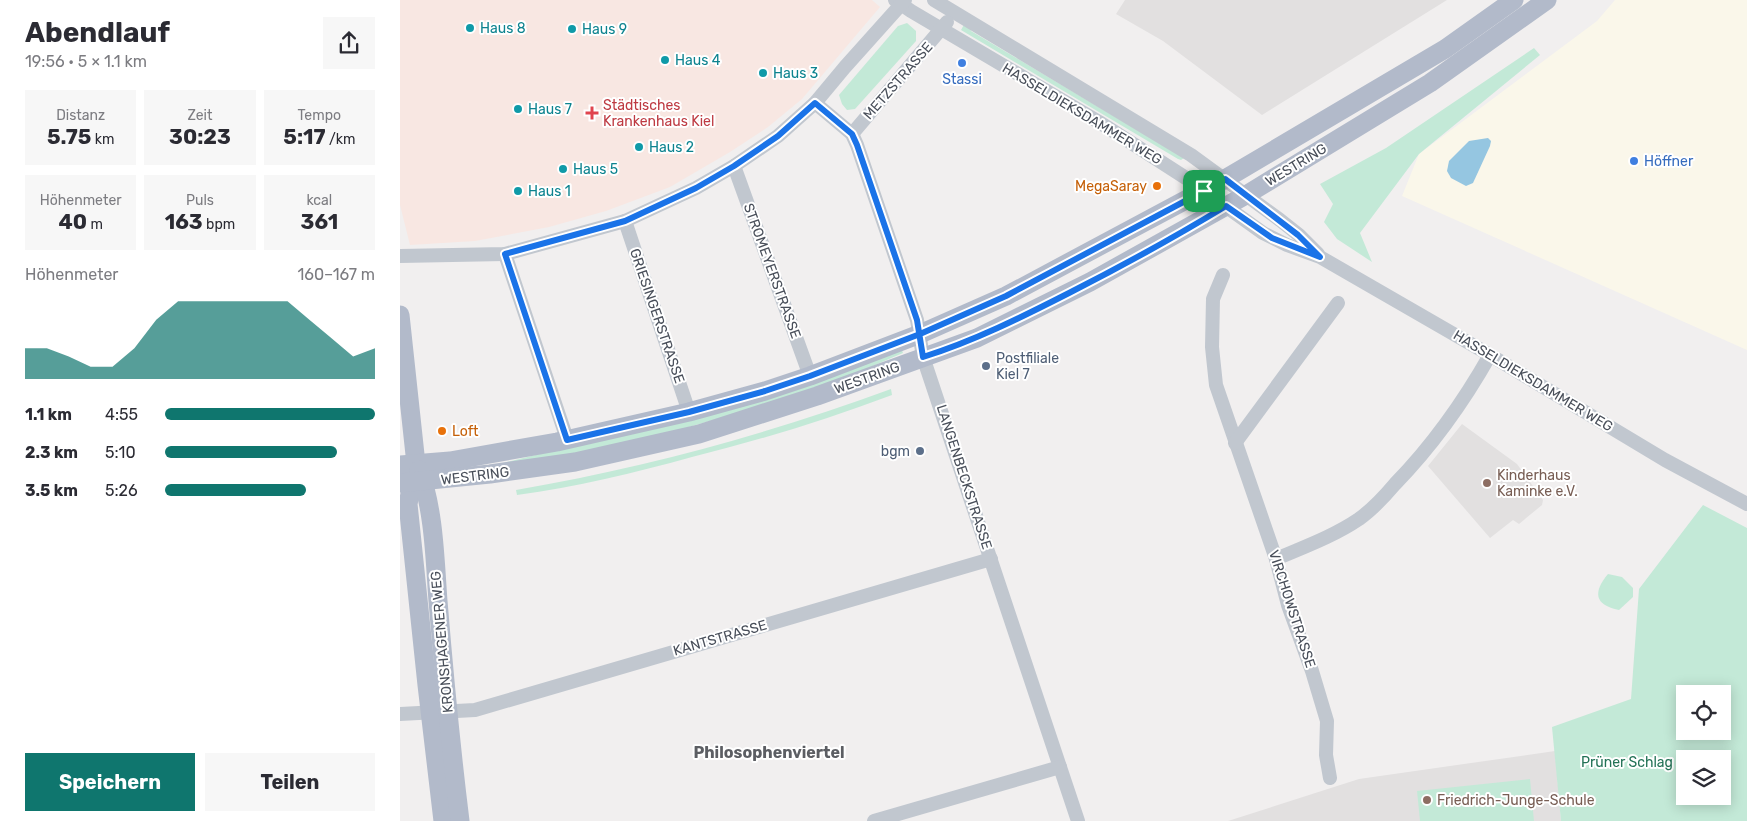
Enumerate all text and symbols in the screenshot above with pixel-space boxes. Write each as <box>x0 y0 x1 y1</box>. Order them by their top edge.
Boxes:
text: Abendlauf <box>25 16 170 49</box>
button: share <box>323 17 375 69</box>
place label: Haus 8 <box>480 20 526 37</box>
place label: Haus 9 <box>582 21 627 38</box>
marker: Haus 8 <box>464 22 476 34</box>
marker: Haus 9 <box>566 23 578 35</box>
street label: METZSTRASSE <box>860 39 936 123</box>
text: 19:56 · 5 × 1.1 km <box>25 52 147 71</box>
place label: Haus 4 <box>675 52 721 69</box>
marker: Haus 4 <box>659 54 671 66</box>
marker: Stassi <box>956 57 968 69</box>
street label: HASSELDIEKSDAMMER WEG <box>999 60 1165 168</box>
place label: Haus 3 <box>773 65 818 82</box>
marker: Haus 3 <box>757 67 769 79</box>
place label: Stassi <box>942 71 982 88</box>
place label: Städtisches Krankenhaus Kiel <box>603 97 714 130</box>
place label: Haus 7 <box>528 101 572 118</box>
marker: Haus 7 <box>512 103 524 115</box>
marker: Städtisches Krankenhaus Kiel <box>585 106 599 120</box>
text: Distanz <box>56 107 105 124</box>
text: Zeit <box>188 107 212 124</box>
text: Tempo <box>298 107 341 124</box>
text: 5.75 <box>47 124 91 149</box>
text: 30:23 <box>169 124 231 149</box>
text: 5:17 <box>283 124 325 149</box>
text: km <box>91 131 114 148</box>
text: /km <box>325 131 355 148</box>
place label: Haus 2 <box>649 139 694 156</box>
street label: WESTRING <box>1262 140 1330 190</box>
marker: Haus 2 <box>633 141 645 153</box>
place label: Höffner <box>1644 153 1694 170</box>
marker: Höffner <box>1628 155 1640 167</box>
place label: Haus 5 <box>573 161 618 178</box>
marker: Haus 5 <box>557 163 569 175</box>
pin <box>1183 170 1225 212</box>
icon: arrive <box>1190 177 1218 205</box>
place label: MegaSaray <box>1075 178 1147 195</box>
marker: MegaSaray <box>1151 180 1163 192</box>
place label: Haus 1 <box>528 183 571 200</box>
marker: Haus 1 <box>512 185 524 197</box>
text: Höhenmeter <box>40 192 122 209</box>
text: Puls <box>186 192 214 209</box>
text: kcal <box>306 192 332 209</box>
street label: STROMEYERSTRASSE <box>740 201 804 341</box>
text: 40 <box>58 209 87 234</box>
text: 163 <box>165 209 203 234</box>
text: 361 <box>301 209 338 234</box>
text: m <box>87 216 103 233</box>
text: bpm <box>203 216 235 233</box>
street label: GRIESINGERSTRASSE <box>626 246 688 386</box>
text: Höhenmeter <box>25 265 118 284</box>
text: 160–167 m <box>297 265 375 284</box>
street label: HASSELDIEKSDAMMER WEG <box>1450 327 1616 435</box>
place label: Postfiliale Kiel 7 <box>996 350 1059 383</box>
street label: WESTRING <box>832 358 902 398</box>
marker: Postfiliale Kiel 7 <box>980 360 992 372</box>
street label: LANGENBECKSTRASSE <box>933 403 995 551</box>
text: 1.1 km <box>25 405 72 424</box>
text: 4:55 <box>105 405 138 424</box>
place label: Loft <box>452 423 479 440</box>
marker: Loft <box>436 425 448 437</box>
text: 2.3 km <box>25 443 78 462</box>
text: 5:10 <box>105 443 136 462</box>
place label: bgm <box>881 443 910 460</box>
marker: bgm <box>914 445 926 457</box>
street label: WESTRING <box>440 463 510 489</box>
place label: Kinderhaus Kaminke e.V. <box>1497 467 1578 500</box>
marker: Kinderhaus Kaminke e.V. <box>1481 477 1493 489</box>
text: 3.5 km <box>25 481 78 500</box>
text: 5:26 <box>105 481 138 500</box>
street label: VIRCHOWSTRASSE <box>1265 548 1319 670</box>
street label: KRONSHAGENER WEG <box>427 570 457 714</box>
street label: KANTSTRASSE <box>671 617 769 659</box>
map controls <box>1676 685 1731 805</box>
button: locate <box>1676 685 1731 740</box>
district label: Philosophenviertel <box>693 743 845 762</box>
button: layers <box>1676 750 1731 805</box>
button: Speichern <box>25 753 195 811</box>
button: Teilen <box>205 753 375 811</box>
park label: Prüner Schlag <box>1581 754 1673 771</box>
place label: Friedrich-Junge-Schule <box>1437 792 1595 809</box>
marker: Friedrich-Junge-Schule <box>1421 794 1433 806</box>

